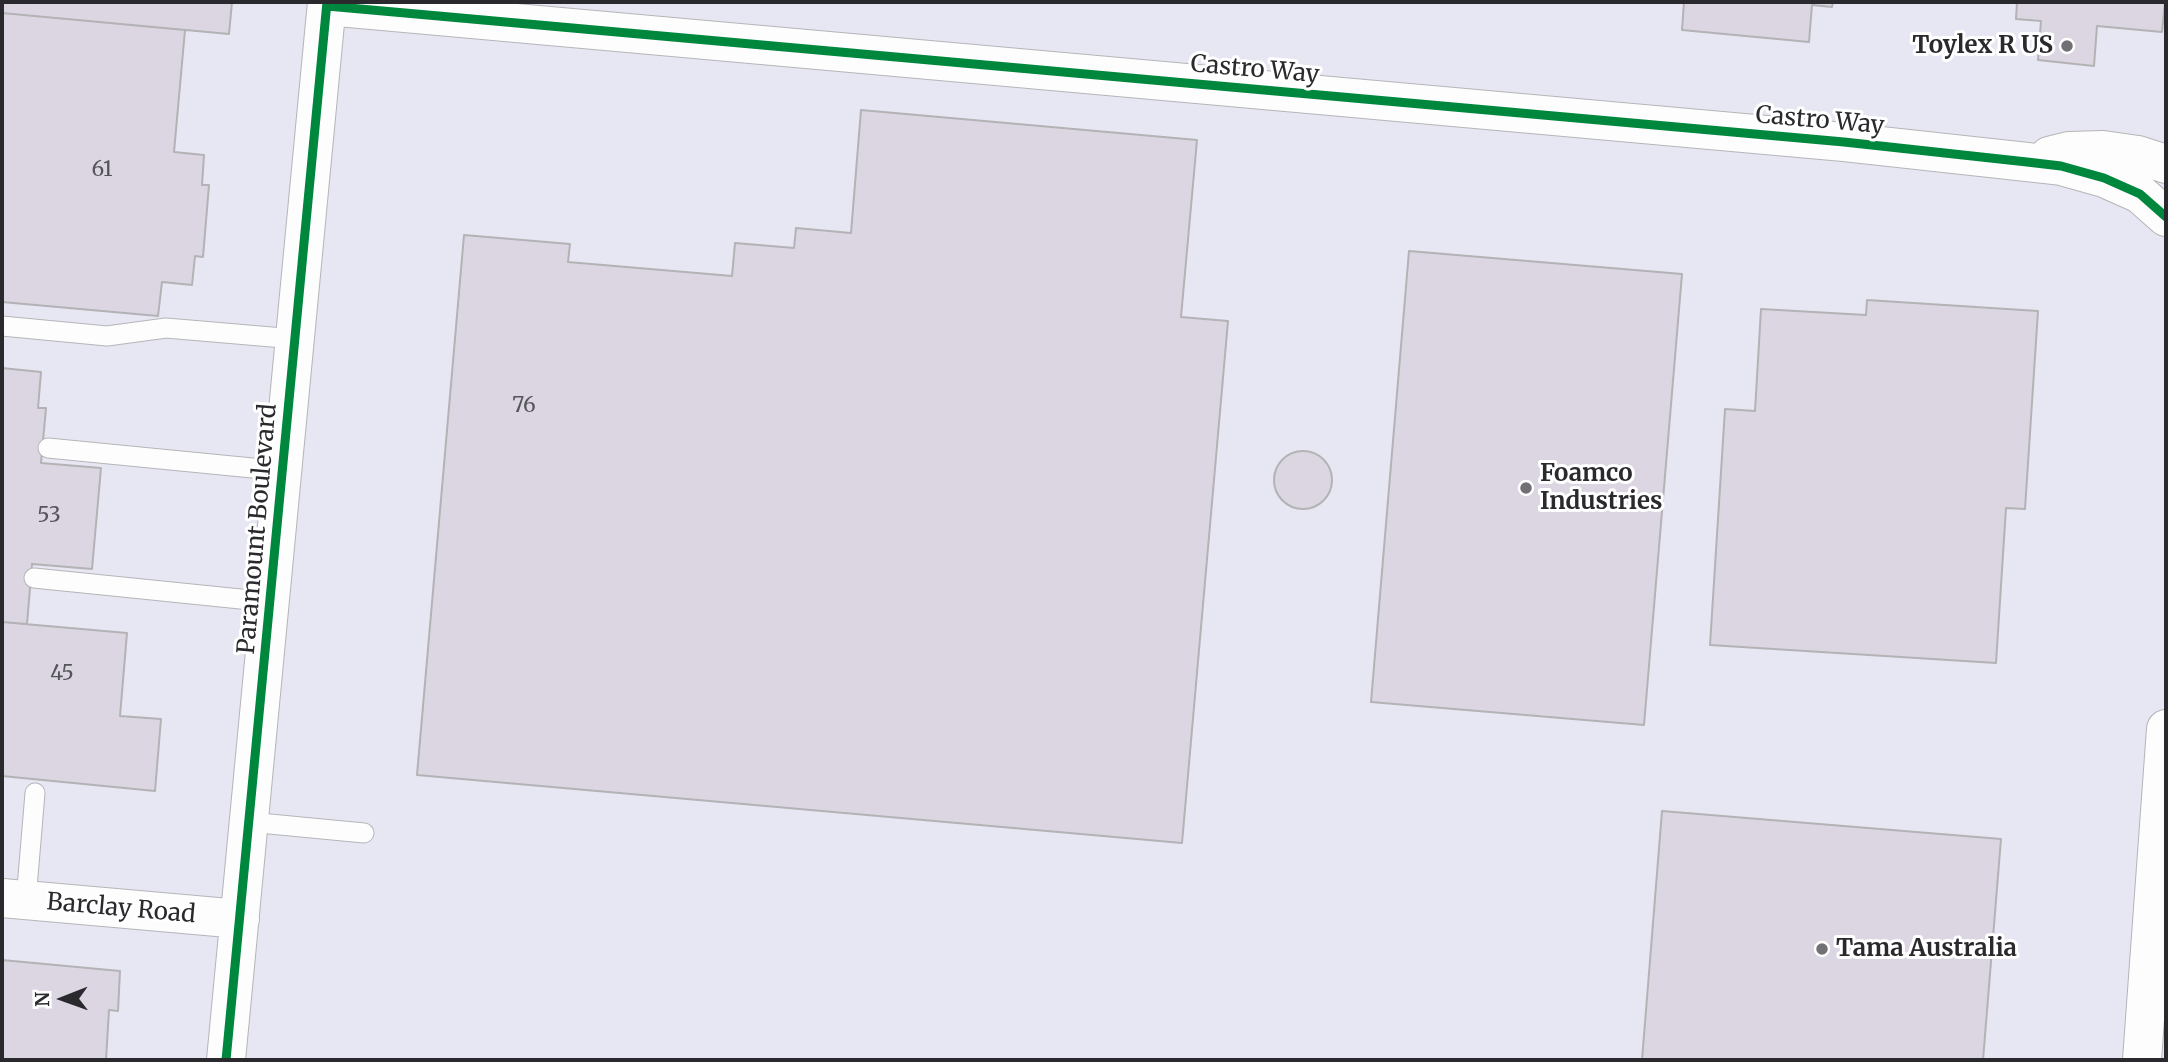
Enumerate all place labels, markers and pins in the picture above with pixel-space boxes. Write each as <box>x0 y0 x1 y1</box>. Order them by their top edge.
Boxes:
place label: Toylex R US <box>1912 32 2053 60</box>
marker: Toylex R US <box>2059 38 2075 54</box>
place label: Foamco Industries <box>1540 460 1662 516</box>
marker: Foamco Industries <box>1518 480 1534 496</box>
place label: Tama Australia <box>1836 935 2017 963</box>
marker: Tama Australia <box>1814 941 1830 957</box>

